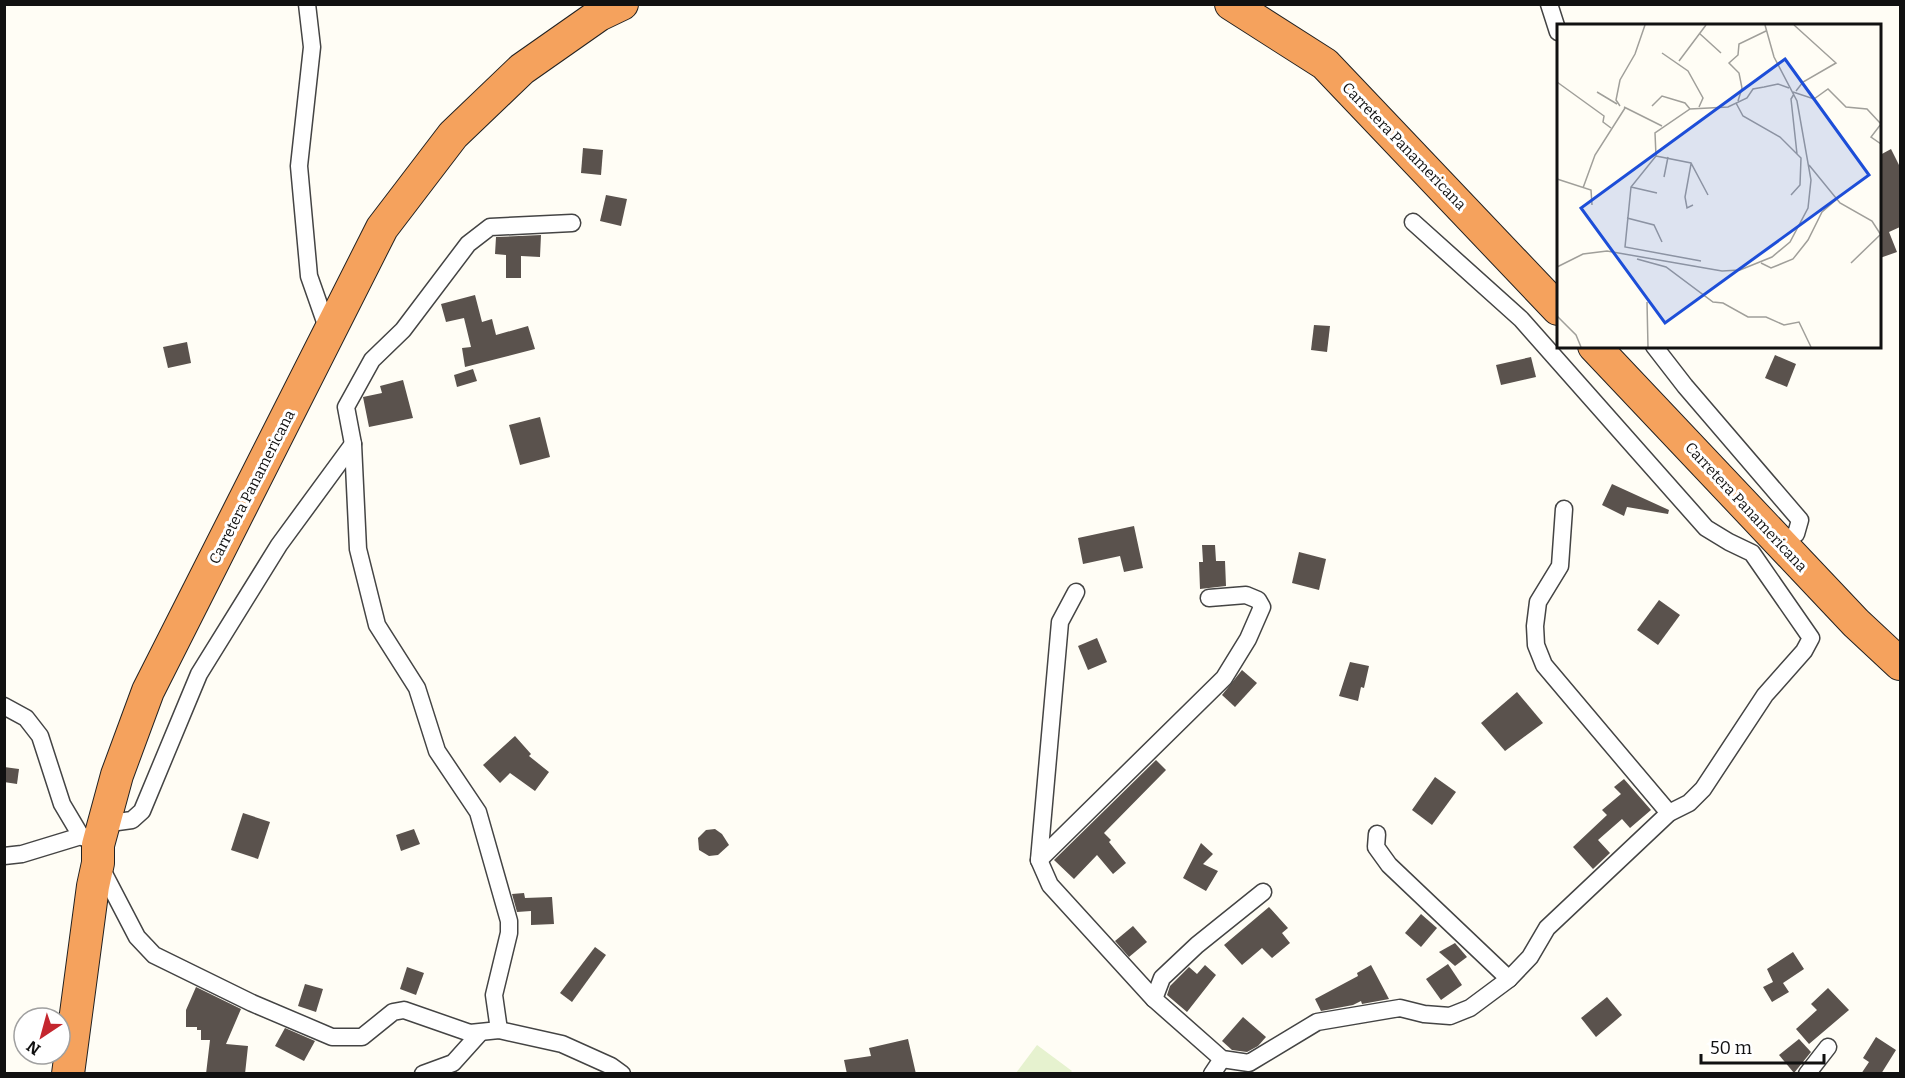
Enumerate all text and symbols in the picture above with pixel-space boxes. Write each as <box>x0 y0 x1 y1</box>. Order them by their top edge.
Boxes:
inset map <box>1557 24 1881 348</box>
street label: Carretera Panamericana <box>1338 78 1470 214</box>
street label: Carretera Panamericana <box>205 407 299 567</box>
street label: Carretera Panamericana <box>1681 439 1811 575</box>
north arrow <box>12 1006 72 1066</box>
scale bar <box>1701 1027 1824 1065</box>
text: N <box>23 1036 44 1059</box>
text: 50 m <box>1710 1037 1752 1059</box>

